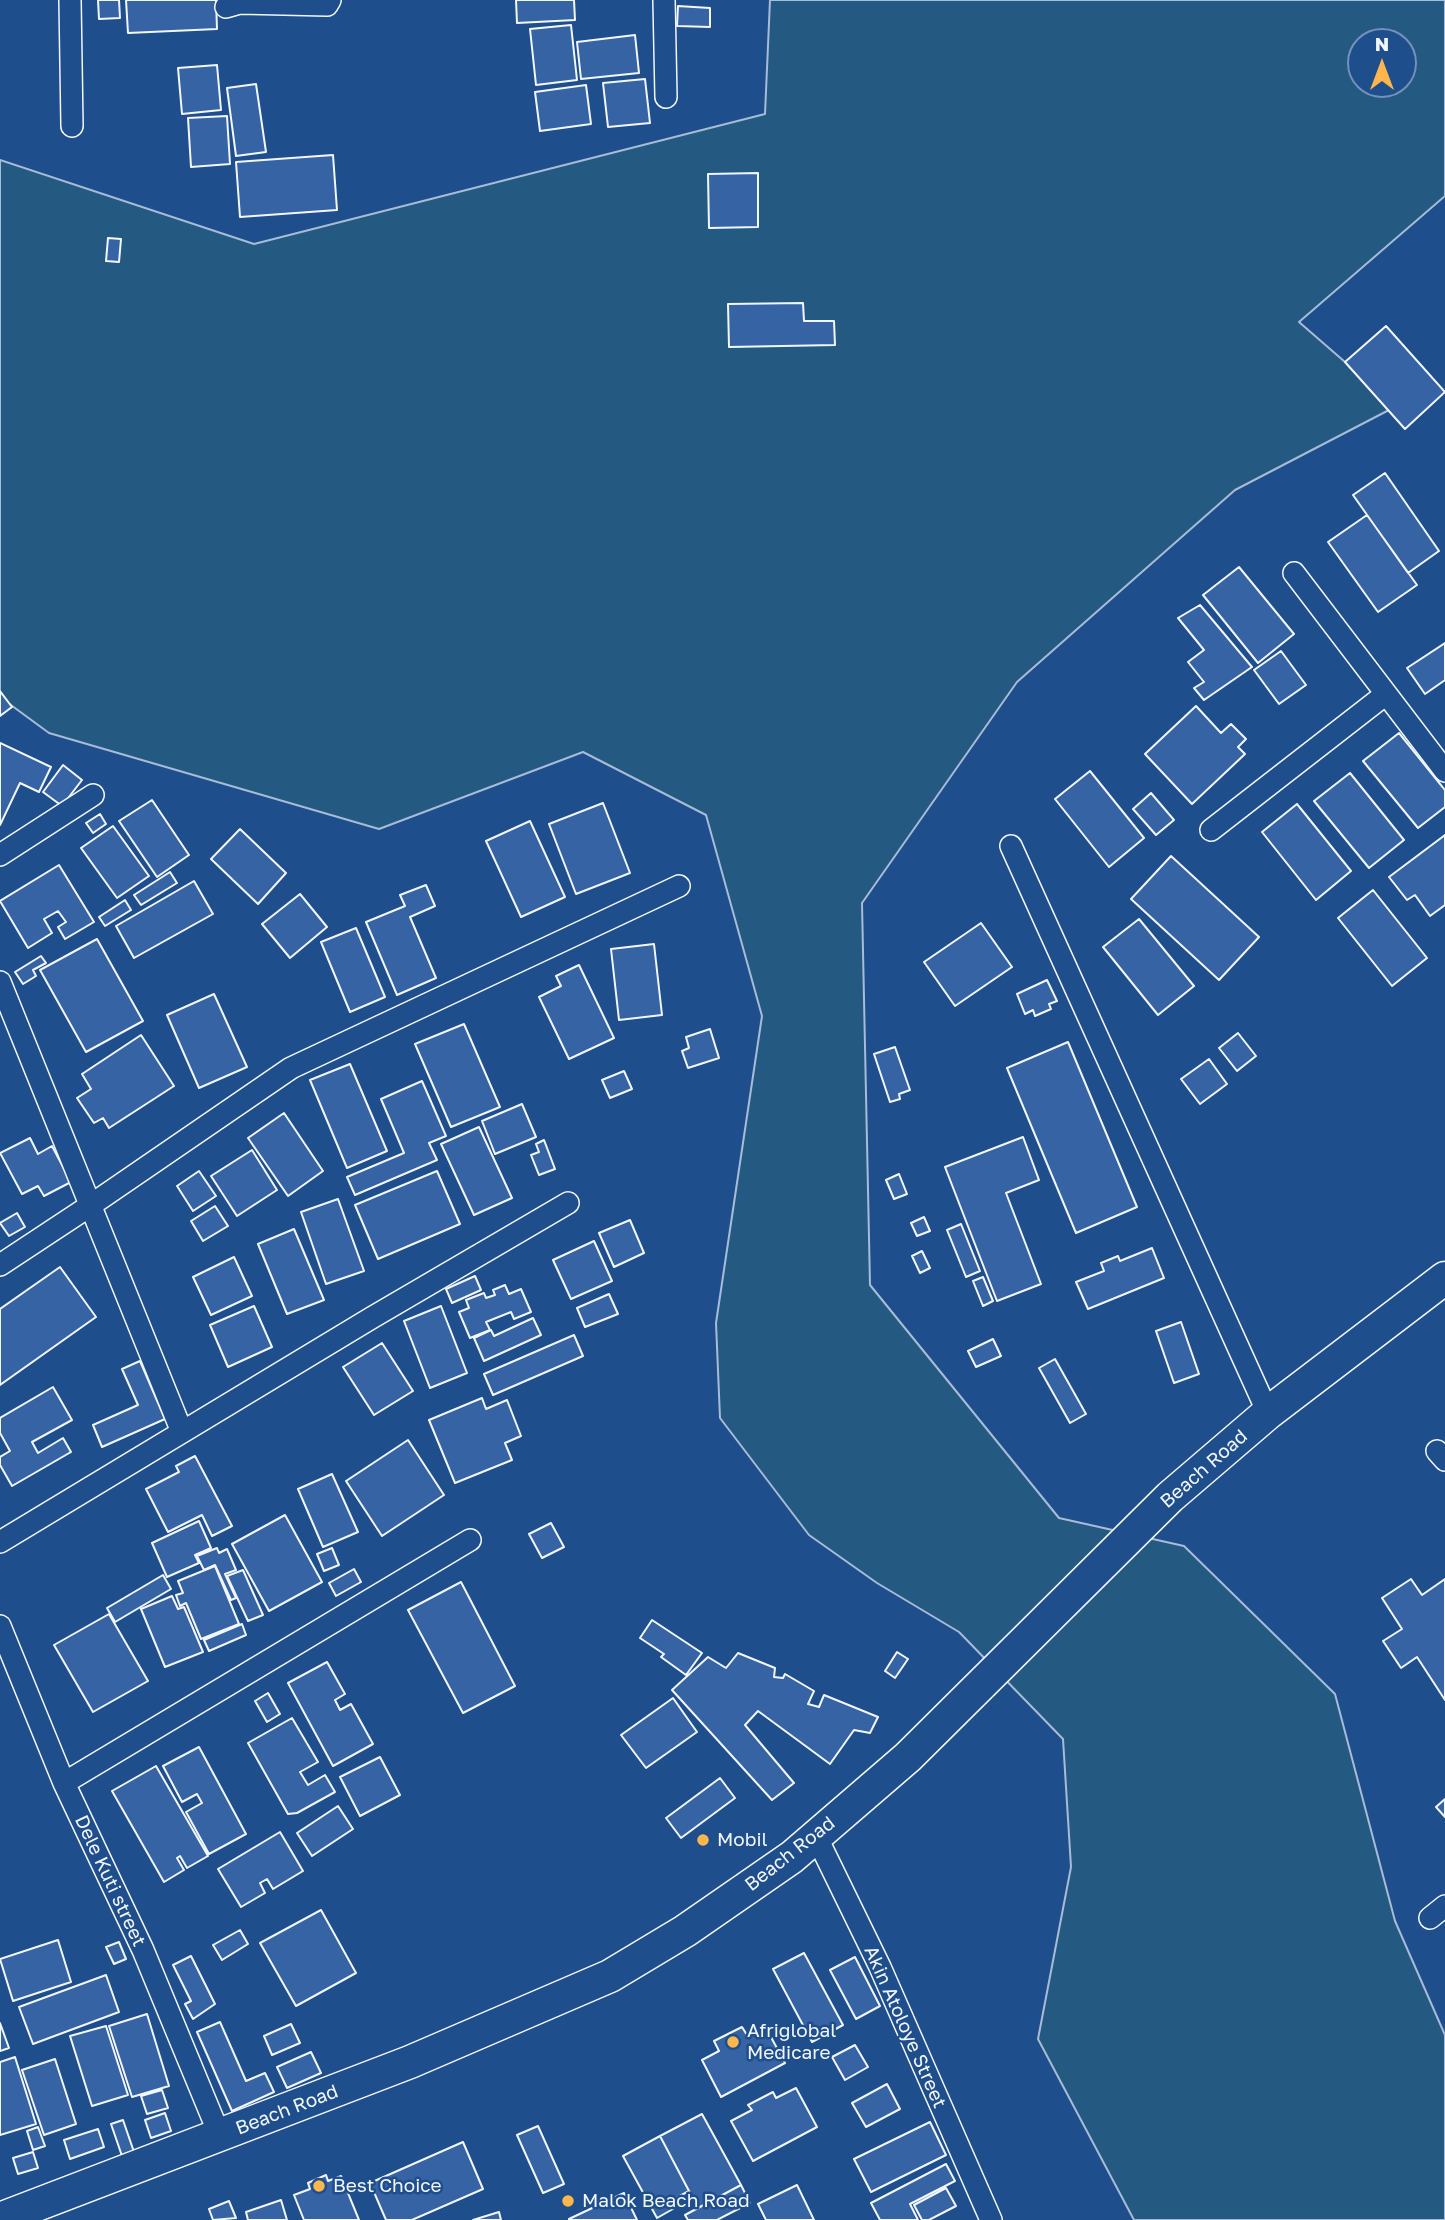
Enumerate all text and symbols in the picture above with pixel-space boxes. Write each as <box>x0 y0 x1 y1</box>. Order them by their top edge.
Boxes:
north arrow <box>1347 28 1417 98</box>
text: N <box>1375 32 1389 55</box>
street label: Beach Road <box>1156 1425 1252 1513</box>
street label: Dele Kuti street <box>70 1812 150 1950</box>
street label: Beach Road <box>740 1812 840 1896</box>
place label: Mobil <box>717 1829 768 1851</box>
marker: Mobil <box>695 1832 711 1848</box>
street label: Akin Atoloye Street <box>859 1942 951 2112</box>
place label: Afriglobal Medicare <box>747 2020 836 2064</box>
marker: Afriglobal Medicare <box>725 2034 741 2050</box>
street label: Beach Road <box>233 2080 341 2140</box>
place label: Best Choice <box>333 2175 442 2197</box>
marker: Best Choice <box>311 2178 327 2194</box>
place label: Malok Beach Road <box>582 2190 750 2212</box>
marker: Malok Beach Road <box>560 2193 576 2209</box>

